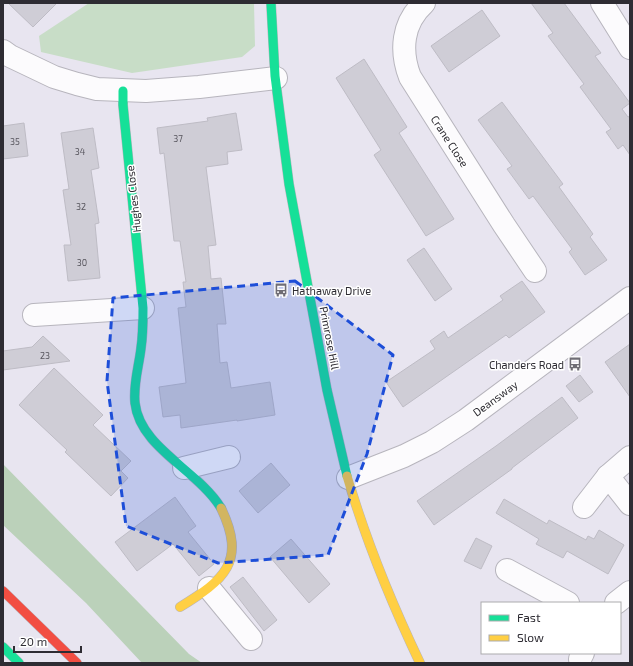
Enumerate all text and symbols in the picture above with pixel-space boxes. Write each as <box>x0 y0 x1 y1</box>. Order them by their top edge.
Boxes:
street label: Crane Close <box>429 113 471 169</box>
house number: 37 <box>173 133 183 144</box>
house number: 35 <box>10 136 20 147</box>
house number: 34 <box>75 146 86 157</box>
street label: Hughes Close <box>123 165 143 233</box>
house number: 32 <box>76 201 86 212</box>
house number: 30 <box>77 257 87 268</box>
bus stop icon: Hathaway Drive <box>273 282 289 298</box>
place label: Hathaway Drive <box>292 284 371 297</box>
street label: Primrose Hill <box>317 305 343 372</box>
house number: 23 <box>40 350 50 361</box>
bus stop icon: Chanders Road <box>567 356 583 372</box>
place label: Chanders Road <box>489 358 564 371</box>
street label: Deansway <box>470 377 520 419</box>
legend <box>481 602 621 654</box>
text: Fast <box>517 610 541 624</box>
scale bar <box>14 628 81 654</box>
text: Slow <box>517 630 544 644</box>
text: 20 m <box>20 634 47 648</box>

